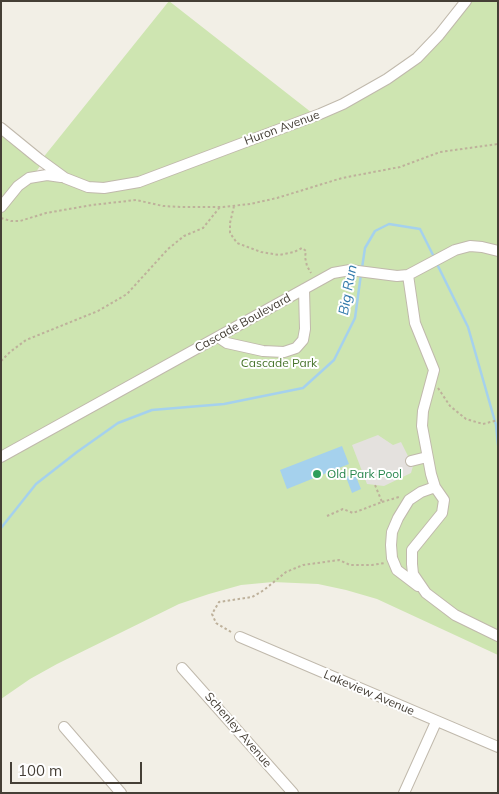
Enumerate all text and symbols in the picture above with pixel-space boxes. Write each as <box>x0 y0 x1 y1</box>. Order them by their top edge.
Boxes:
street label: Huron Avenue <box>242 108 322 148</box>
water label: Big Run <box>335 263 361 317</box>
street label: Cascade Boulevard <box>193 291 293 355</box>
park label: Cascade Park <box>241 356 317 370</box>
place label: Old Park Pool <box>327 467 402 481</box>
marker: Old Park Pool <box>311 468 323 480</box>
street label: Lakeview Avenue <box>321 667 417 719</box>
street label: Schenley Avenue <box>202 690 274 770</box>
scale bar <box>12 752 145 784</box>
text: 100 m <box>18 761 62 780</box>

